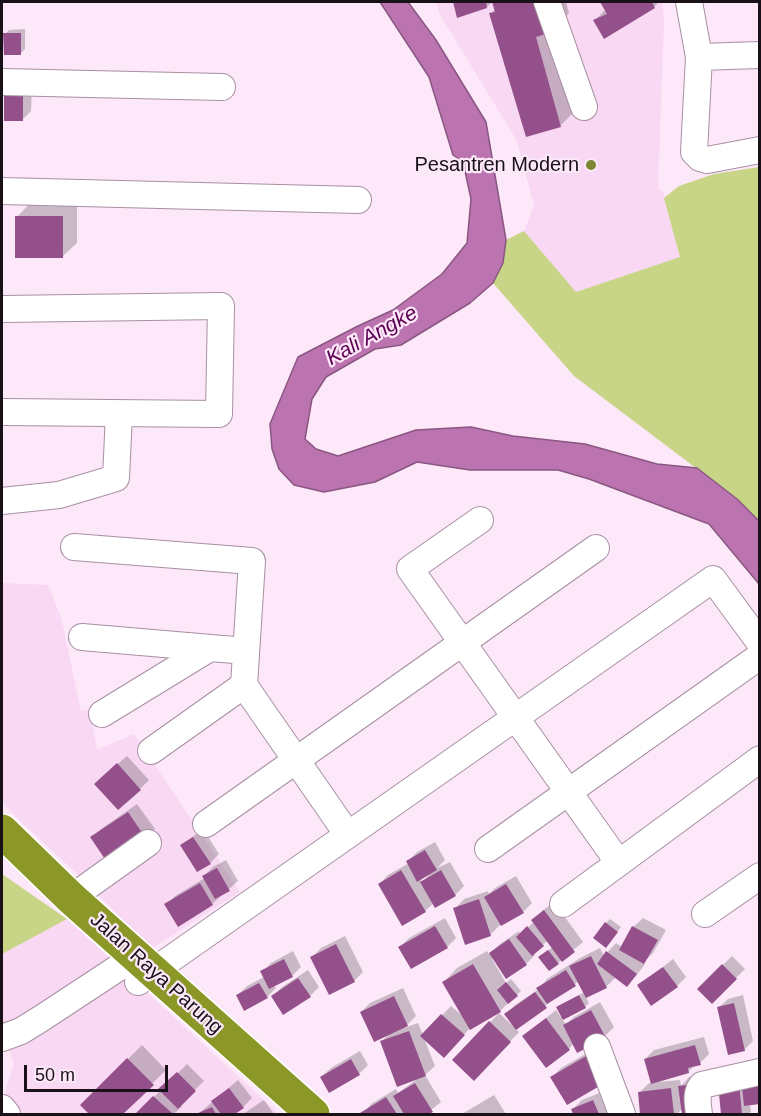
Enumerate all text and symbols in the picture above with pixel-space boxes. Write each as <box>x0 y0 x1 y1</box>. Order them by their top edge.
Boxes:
place label: Pesantren Modern <box>414 153 579 177</box>
marker: Pesantren Modern <box>584 158 598 172</box>
water label: Kali Angke <box>322 301 422 371</box>
street label: Jalan Raya Parung <box>85 908 227 1040</box>
scale bar <box>27 1053 171 1091</box>
text: 50 m <box>35 1065 75 1085</box>

